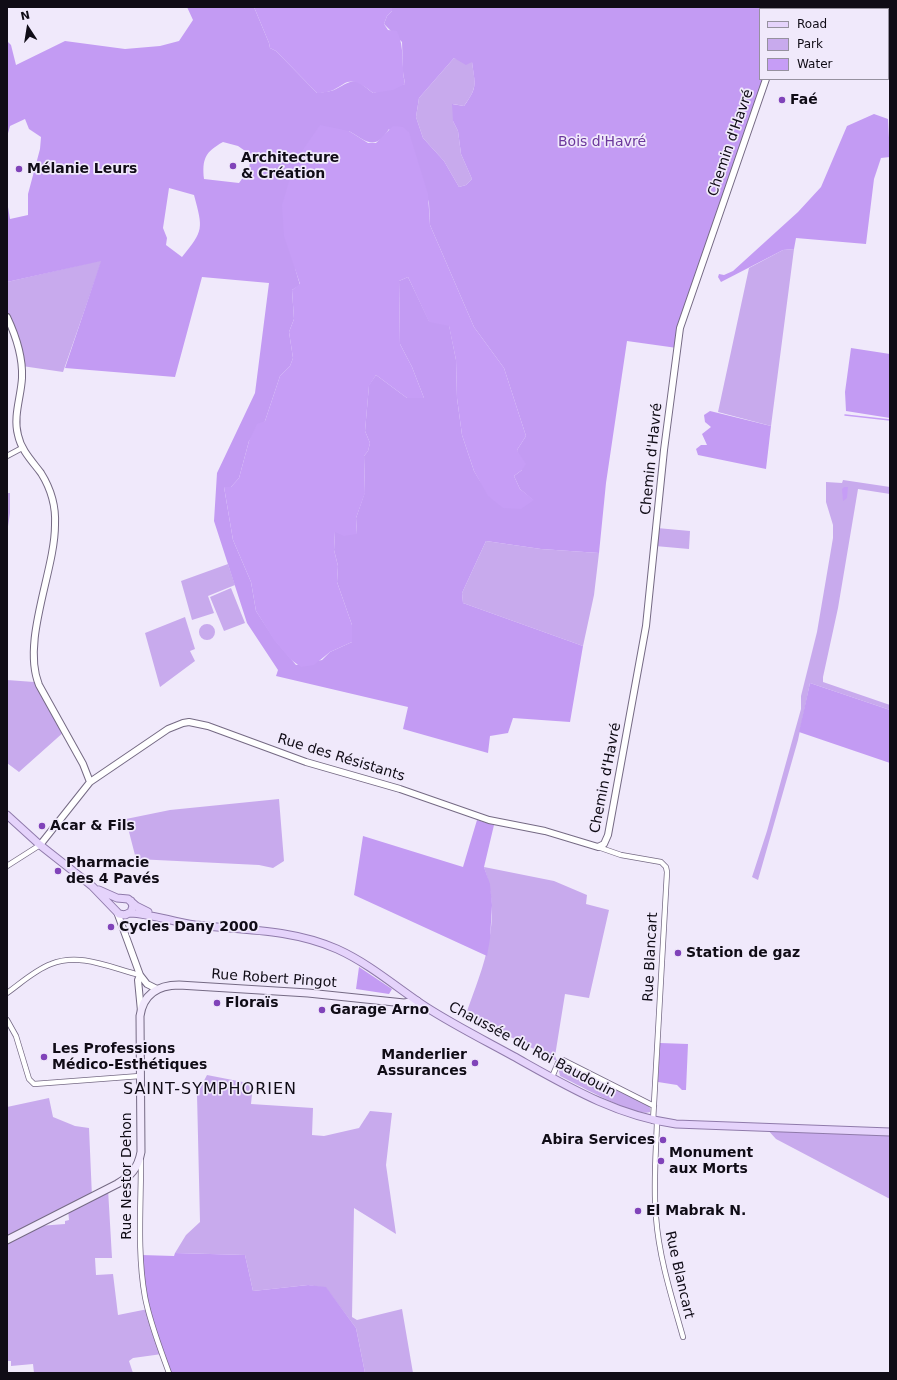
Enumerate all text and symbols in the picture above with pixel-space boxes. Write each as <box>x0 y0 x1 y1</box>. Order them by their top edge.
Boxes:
north arrow <box>8 8 48 48</box>
text: N <box>20 8 31 23</box>
legend <box>759 8 889 80</box>
text: Road <box>797 17 827 31</box>
text: Park <box>797 37 823 51</box>
text: Water <box>797 57 832 71</box>
street label: Chemin d'Havré <box>705 87 757 199</box>
place label: Faé <box>790 92 818 108</box>
marker: Faé <box>777 95 787 105</box>
park label: Bois d'Havré <box>558 134 646 150</box>
place label: Architecture & Création <box>241 150 339 182</box>
place label: Mélanie Leurs <box>27 161 137 177</box>
marker: Architecture & Création <box>228 161 238 171</box>
marker: Mélanie Leurs <box>14 164 24 174</box>
street label: Chemin d'Havré <box>638 402 666 516</box>
street label: Chemin d'Havré <box>587 721 625 835</box>
street label: Rue des Résistants <box>275 731 407 785</box>
place label: Acar & Fils <box>50 818 135 834</box>
marker: Acar & Fils <box>37 821 47 831</box>
place label: Pharmacie des 4 Pavés <box>66 855 160 888</box>
marker: Pharmacie des 4 Pavés <box>53 866 63 876</box>
street label: Rue Blancart <box>640 912 662 1002</box>
place label: Cycles Dany 2000 <box>119 919 258 935</box>
marker: Cycles Dany 2000 <box>106 922 116 932</box>
place label: Station de gaz <box>686 945 800 961</box>
marker: Station de gaz <box>673 948 683 958</box>
street label: Rue Robert Pingot <box>211 966 337 992</box>
place label: Floraïs <box>225 995 278 1011</box>
marker: Floraïs <box>212 998 222 1008</box>
street label: Chaussée du Roi Baudouin <box>446 999 618 1101</box>
place label: Garage Arno <box>330 1002 429 1018</box>
marker: Garage Arno <box>317 1005 327 1015</box>
place label: Les Professions Médico-Esthétiques <box>52 1041 207 1074</box>
place label: Manderlier Assurances <box>377 1047 467 1080</box>
marker: Les Professions Médico-Esthétiques <box>39 1052 49 1062</box>
marker: Manderlier Assurances <box>470 1058 480 1068</box>
district label: SAINT-SYMPHORIEN <box>123 1080 297 1100</box>
street label: Rue Nestor Dehon <box>119 1112 135 1240</box>
place label: Abira Services <box>542 1132 655 1148</box>
marker: Abira Services <box>658 1135 668 1145</box>
place label: Monument aux Morts <box>669 1145 753 1178</box>
marker: Monument aux Morts <box>656 1156 666 1166</box>
place label: El Mabrak N. <box>646 1203 746 1219</box>
marker: El Mabrak N. <box>633 1206 643 1216</box>
street label: Rue Blancart <box>661 1230 697 1320</box>

